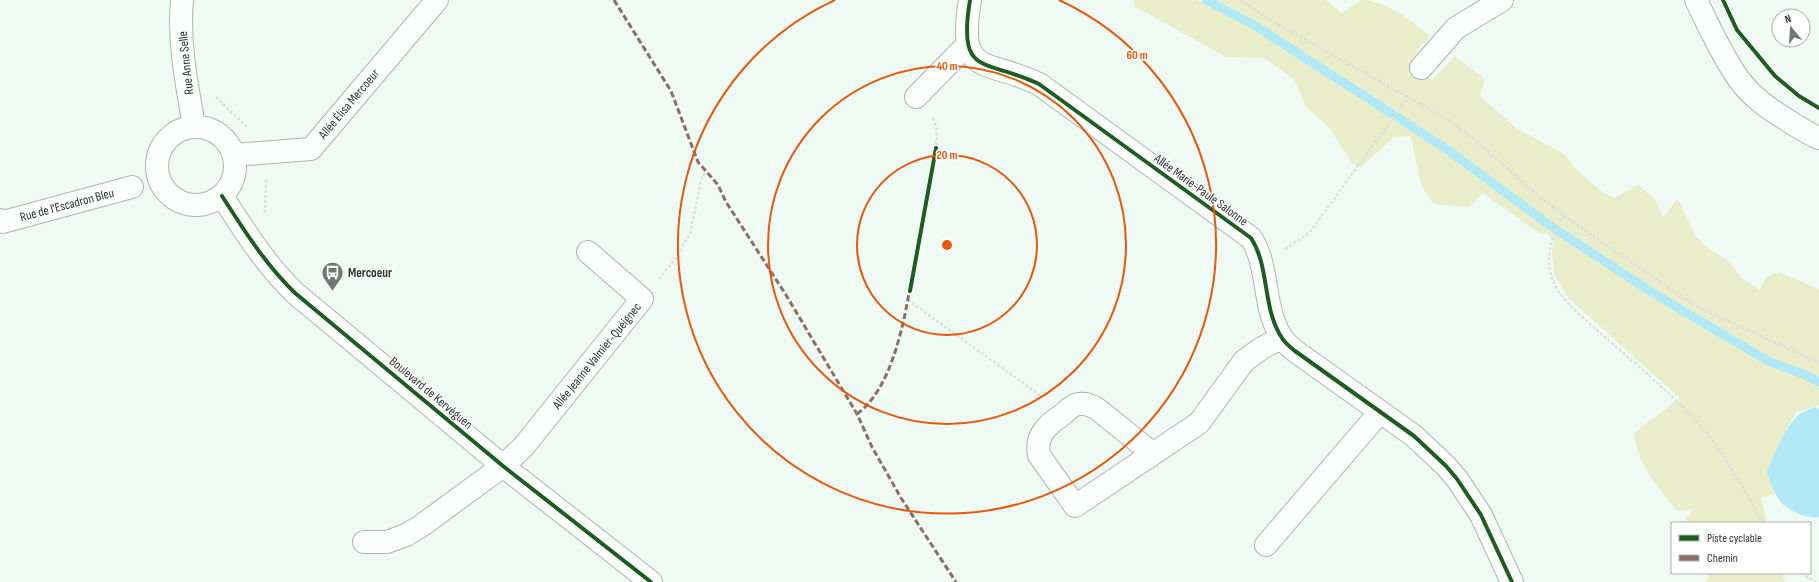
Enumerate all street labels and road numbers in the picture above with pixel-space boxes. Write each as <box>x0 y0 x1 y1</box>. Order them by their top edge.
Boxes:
street label: Rue Anne Selle <box>175 30 197 96</box>
street label: Allée Élisa Mercoeur <box>314 65 383 143</box>
street label: Allée Marie-Paule Salonne <box>1150 150 1251 229</box>
street label: Rue de l'Escadron Bleu <box>18 185 116 225</box>
street label: Allée Jeanne Valmier-Quéignec <box>548 300 645 413</box>
street label: Boulevard de Kervéguen <box>386 353 476 433</box>

